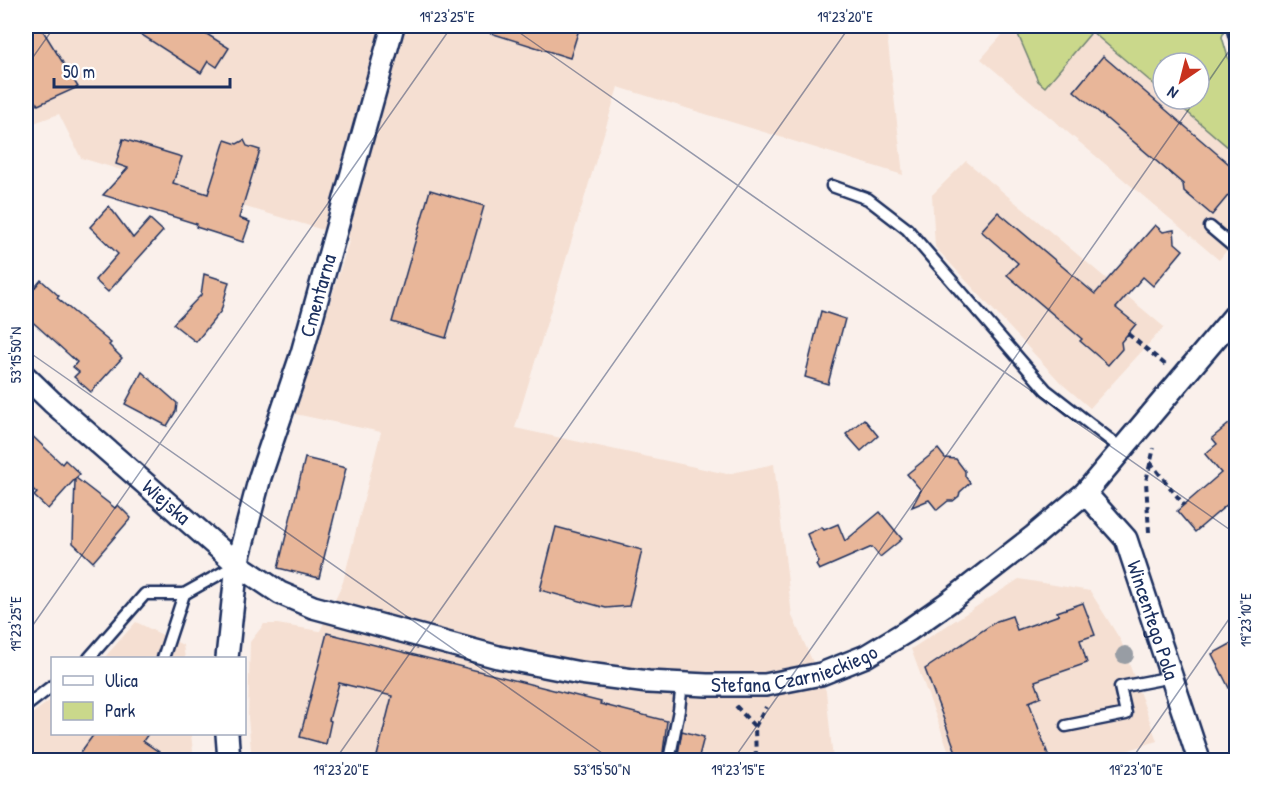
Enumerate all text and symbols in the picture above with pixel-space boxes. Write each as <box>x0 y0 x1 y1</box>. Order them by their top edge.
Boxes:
text: 19°23'25"E <box>419 6 475 27</box>
text: 19°23'20"E <box>817 6 873 27</box>
scale bar <box>54 51 230 89</box>
north arrow <box>1151 51 1211 111</box>
text: 50 m <box>63 59 95 84</box>
text: N <box>1162 82 1182 105</box>
street label: Cmentarna <box>292 251 343 340</box>
text: 53°15'50"N <box>5 327 26 383</box>
street label: Wiejska <box>136 472 197 531</box>
street label: Wincentego Pola <box>1120 557 1186 683</box>
text: 19°23'10"E <box>1235 593 1256 647</box>
text: 19°23'25"E <box>5 596 26 652</box>
street label: Stefana Czarnieckiego <box>711 637 883 699</box>
legend <box>51 657 246 735</box>
text: Ulica <box>105 668 138 693</box>
text: Park <box>105 698 136 723</box>
text: 19°23'20"E <box>313 759 369 780</box>
text: 53°15'50"N <box>574 759 630 780</box>
text: 19°23'15"E <box>711 759 765 780</box>
text: 19°23'10"E <box>1109 759 1163 780</box>

